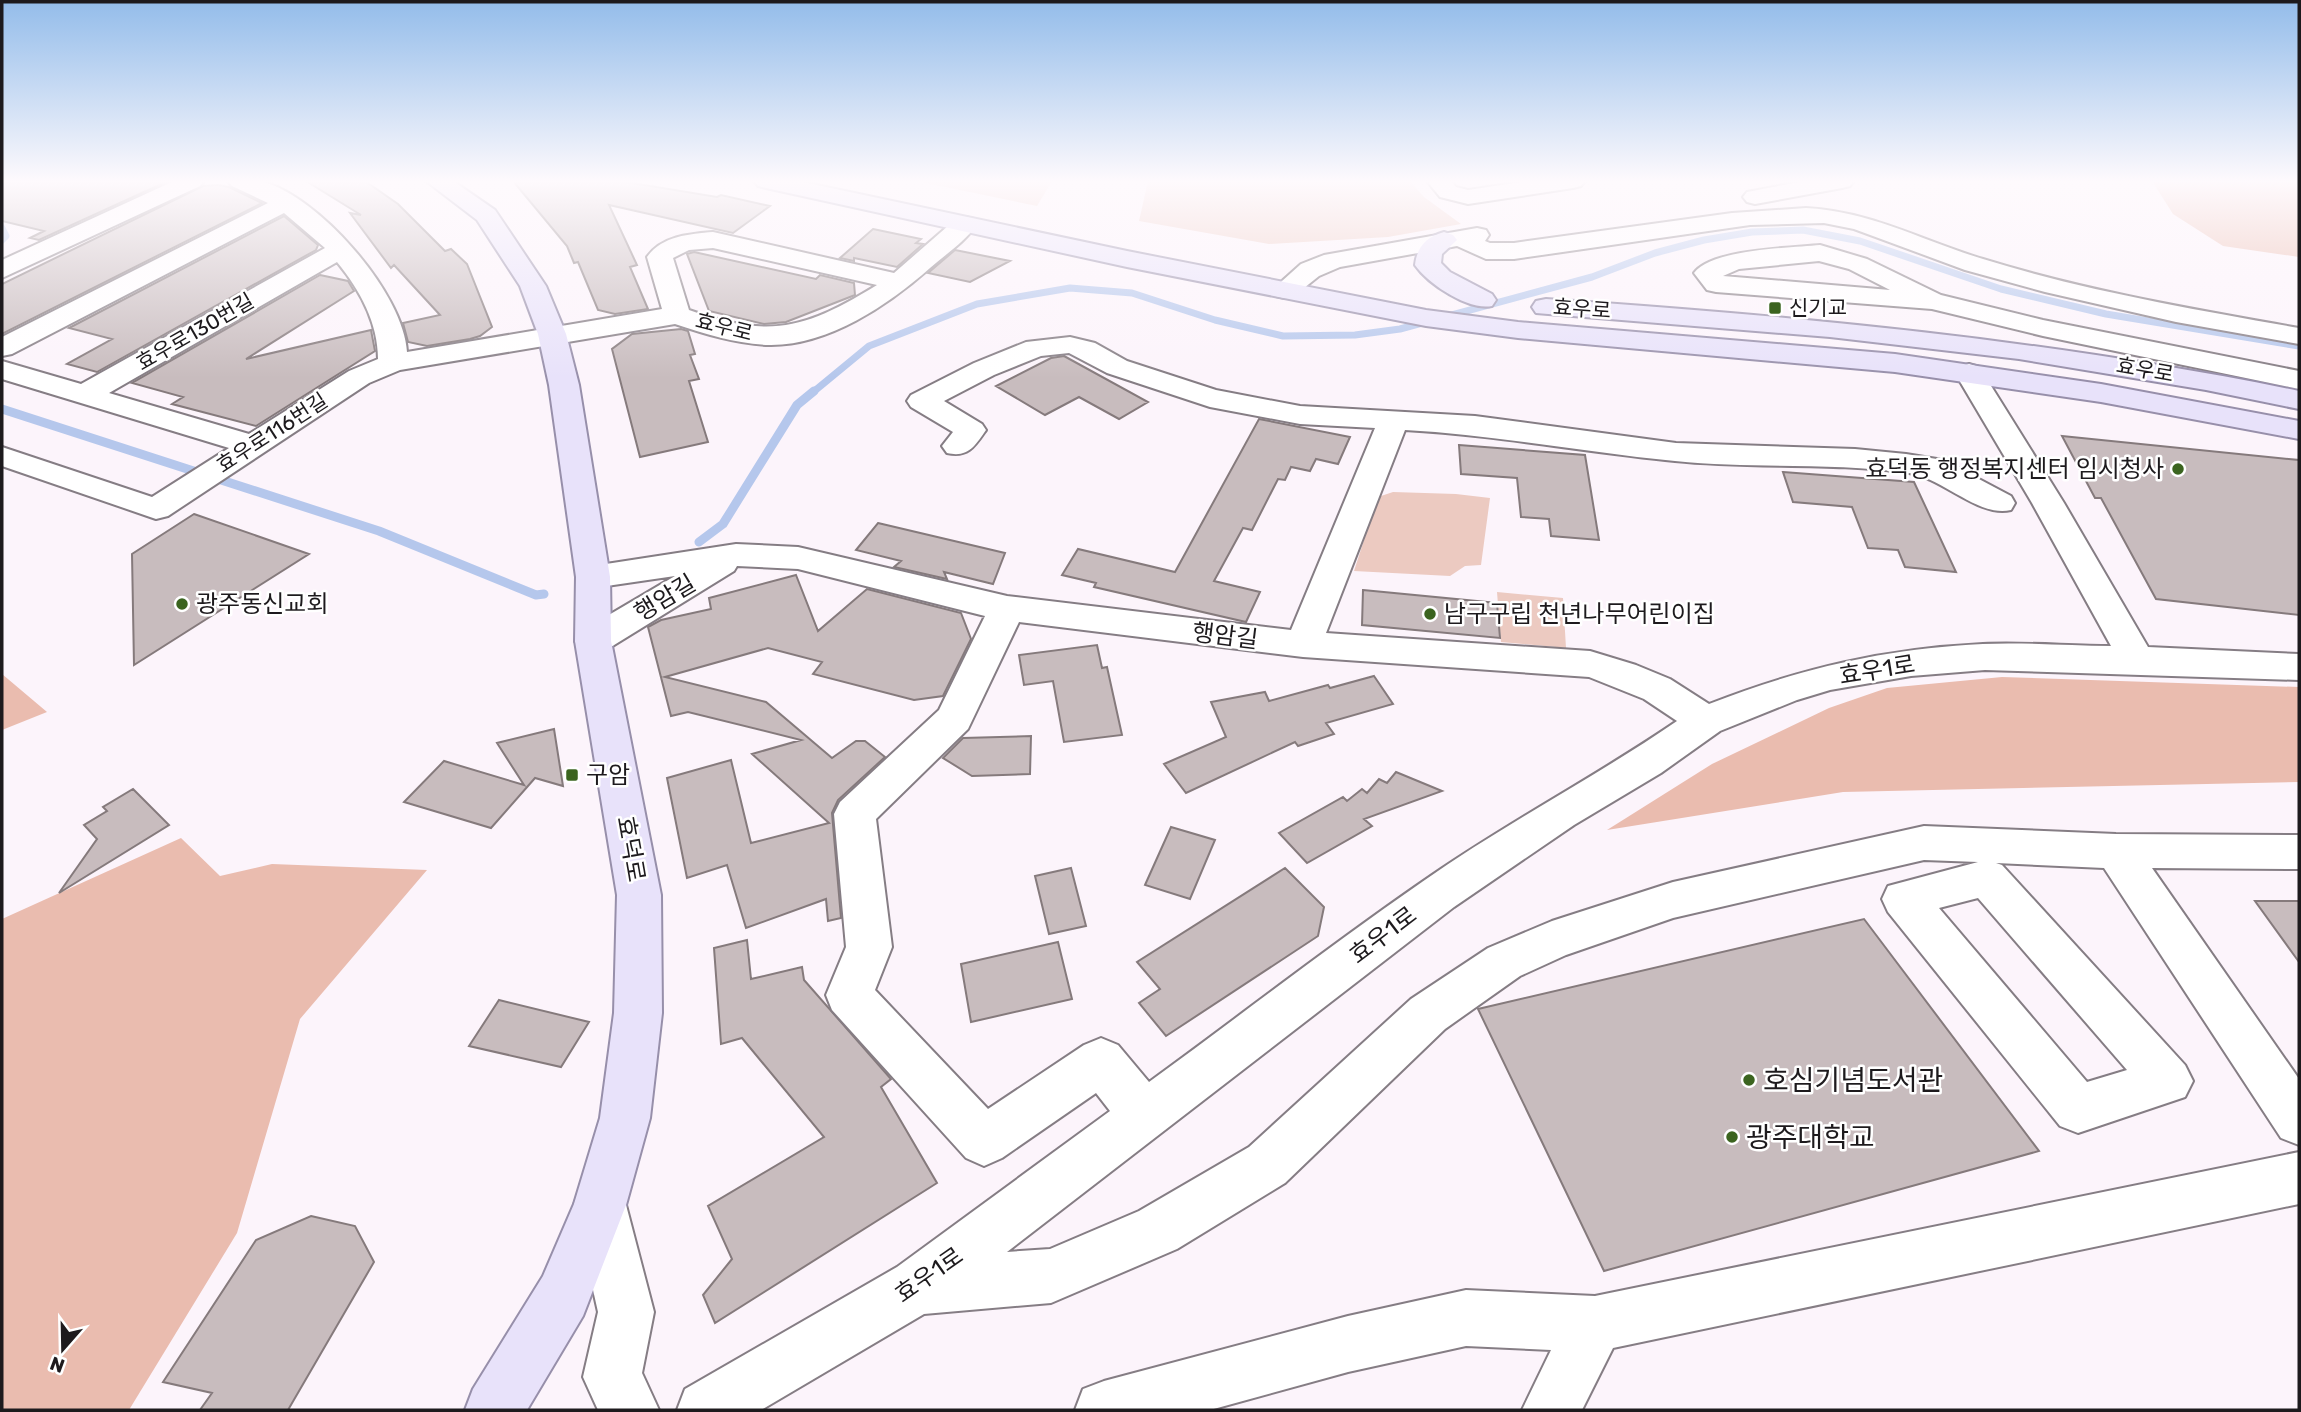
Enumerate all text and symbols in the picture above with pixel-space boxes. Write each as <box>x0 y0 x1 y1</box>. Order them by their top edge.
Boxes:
street label: 효우로130번길 <box>132 288 258 375</box>
street label: 효우로 <box>1552 294 1612 323</box>
place label: 신기교 <box>1789 295 1847 320</box>
marker: 신기교 <box>1767 300 1783 316</box>
street label: 효우로 <box>693 307 755 346</box>
street label: 효우로 <box>2114 352 2176 387</box>
street label: 효우로116번길 <box>212 387 332 478</box>
place label: 효덕동 행정복지센터 임시청사 <box>1865 455 2164 483</box>
marker: 효덕동 행정복지센터 임시청사 <box>2170 461 2186 477</box>
street label: 행암길 <box>629 569 701 627</box>
place label: 광주동신교회 <box>196 590 328 618</box>
marker: 광주동신교회 <box>174 596 190 612</box>
place label: 남구구립 천년나무어린이집 <box>1444 600 1715 628</box>
marker: 남구구립 천년나무어린이집 <box>1422 606 1438 622</box>
street label: 행암길 <box>1190 618 1260 654</box>
street label: 효우1로 <box>1837 650 1917 690</box>
place label: 구암 <box>586 761 630 789</box>
marker: 구암 <box>564 767 580 783</box>
street label: 효덕로 <box>611 814 651 884</box>
street label: 효우1로 <box>1344 901 1422 969</box>
place label: 호심기념도서관 <box>1763 1064 1943 1097</box>
marker: 호심기념도서관 <box>1741 1072 1757 1088</box>
place label: 광주대학교 <box>1746 1121 1875 1154</box>
marker: 광주대학교 <box>1724 1129 1740 1145</box>
street label: 효우1로 <box>890 1242 968 1308</box>
north arrow <box>28 1314 98 1384</box>
text: N <box>47 1351 68 1378</box>

